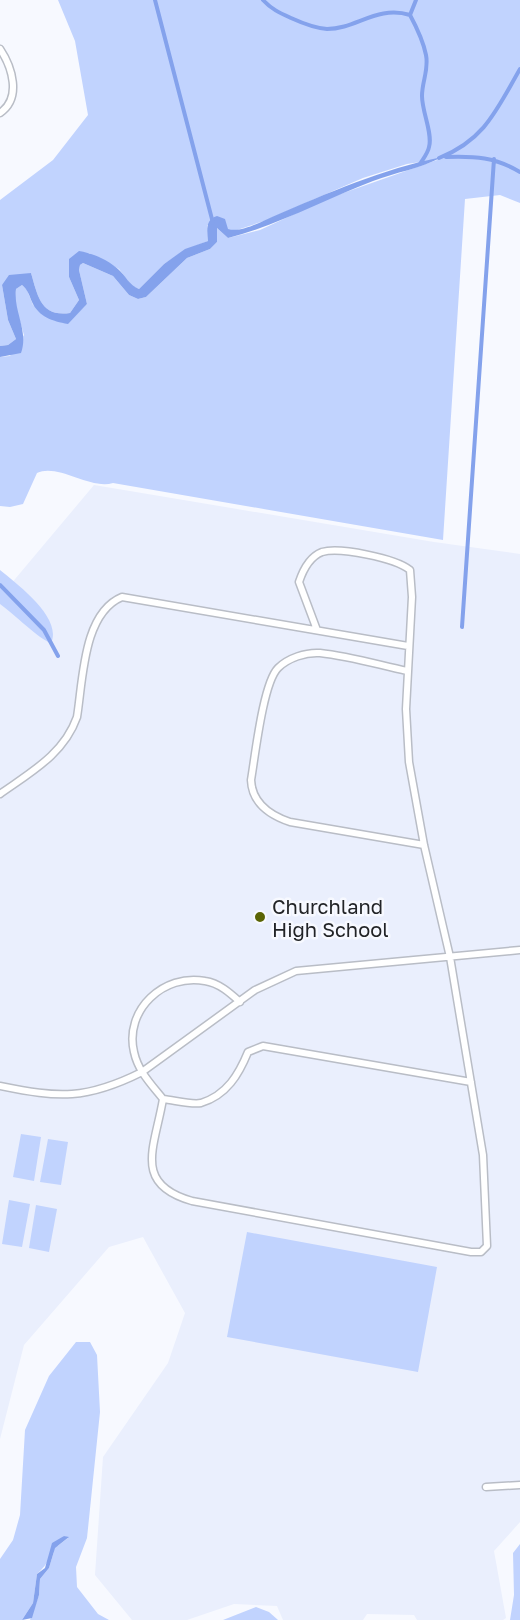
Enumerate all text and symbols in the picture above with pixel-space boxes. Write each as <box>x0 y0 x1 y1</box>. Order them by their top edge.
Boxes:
place label: Churchland High School <box>272 894 389 941</box>
marker: Churchland High School <box>253 910 267 924</box>

